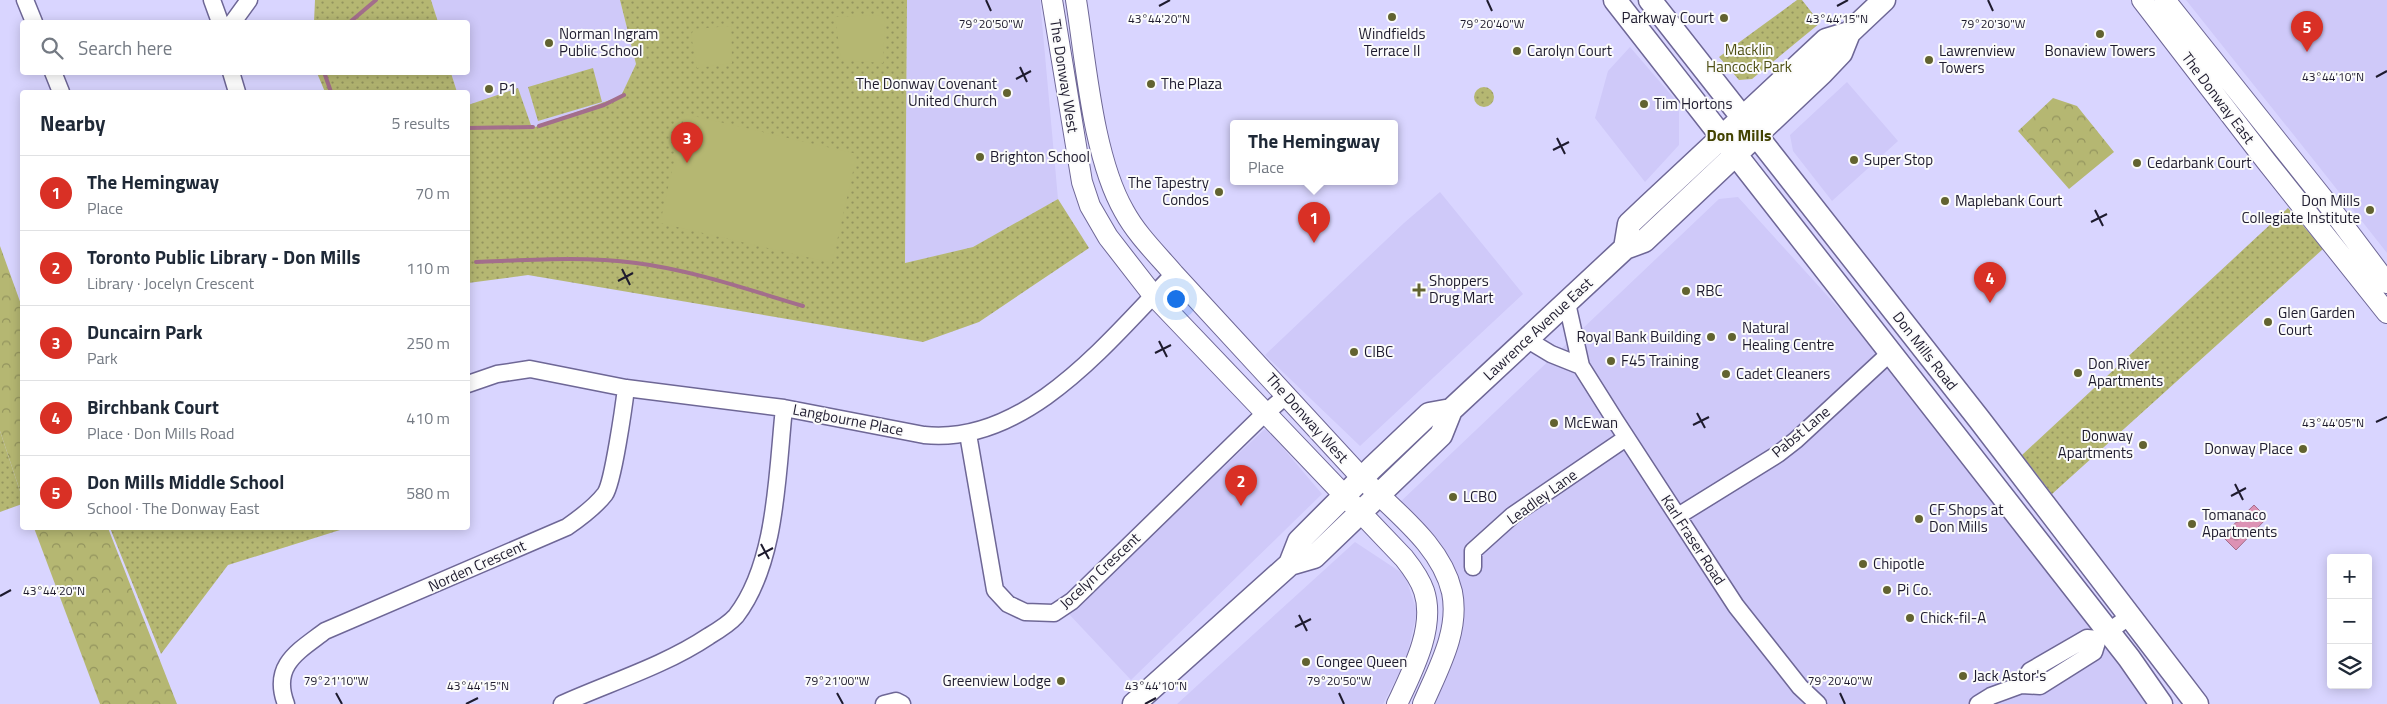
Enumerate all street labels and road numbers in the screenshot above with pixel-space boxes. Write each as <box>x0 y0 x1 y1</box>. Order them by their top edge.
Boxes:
street label: The Donway West <box>1044 18 1085 135</box>
street label: The Donway East <box>2176 47 2261 149</box>
street label: Lawrence Avenue East <box>1478 271 1598 386</box>
street label: Don Mills Road <box>1887 306 1964 395</box>
street label: The Donway West <box>1261 367 1355 468</box>
street label: Langbourne Place <box>791 398 905 442</box>
street label: Pabst Lane <box>1766 400 1835 463</box>
street label: Leadley Lane <box>1502 463 1582 530</box>
street label: Karl Fraser Road <box>1656 490 1731 590</box>
street label: Jocelyn Crescent <box>1054 527 1146 614</box>
street label: Norden Crescent <box>424 533 530 597</box>

